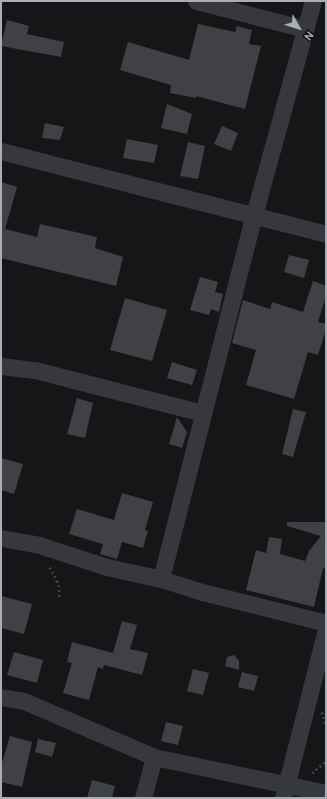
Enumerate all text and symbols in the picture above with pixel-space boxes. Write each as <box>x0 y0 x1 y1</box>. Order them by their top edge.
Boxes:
north arrow <box>279 8 319 48</box>
text: N <box>300 28 316 43</box>

